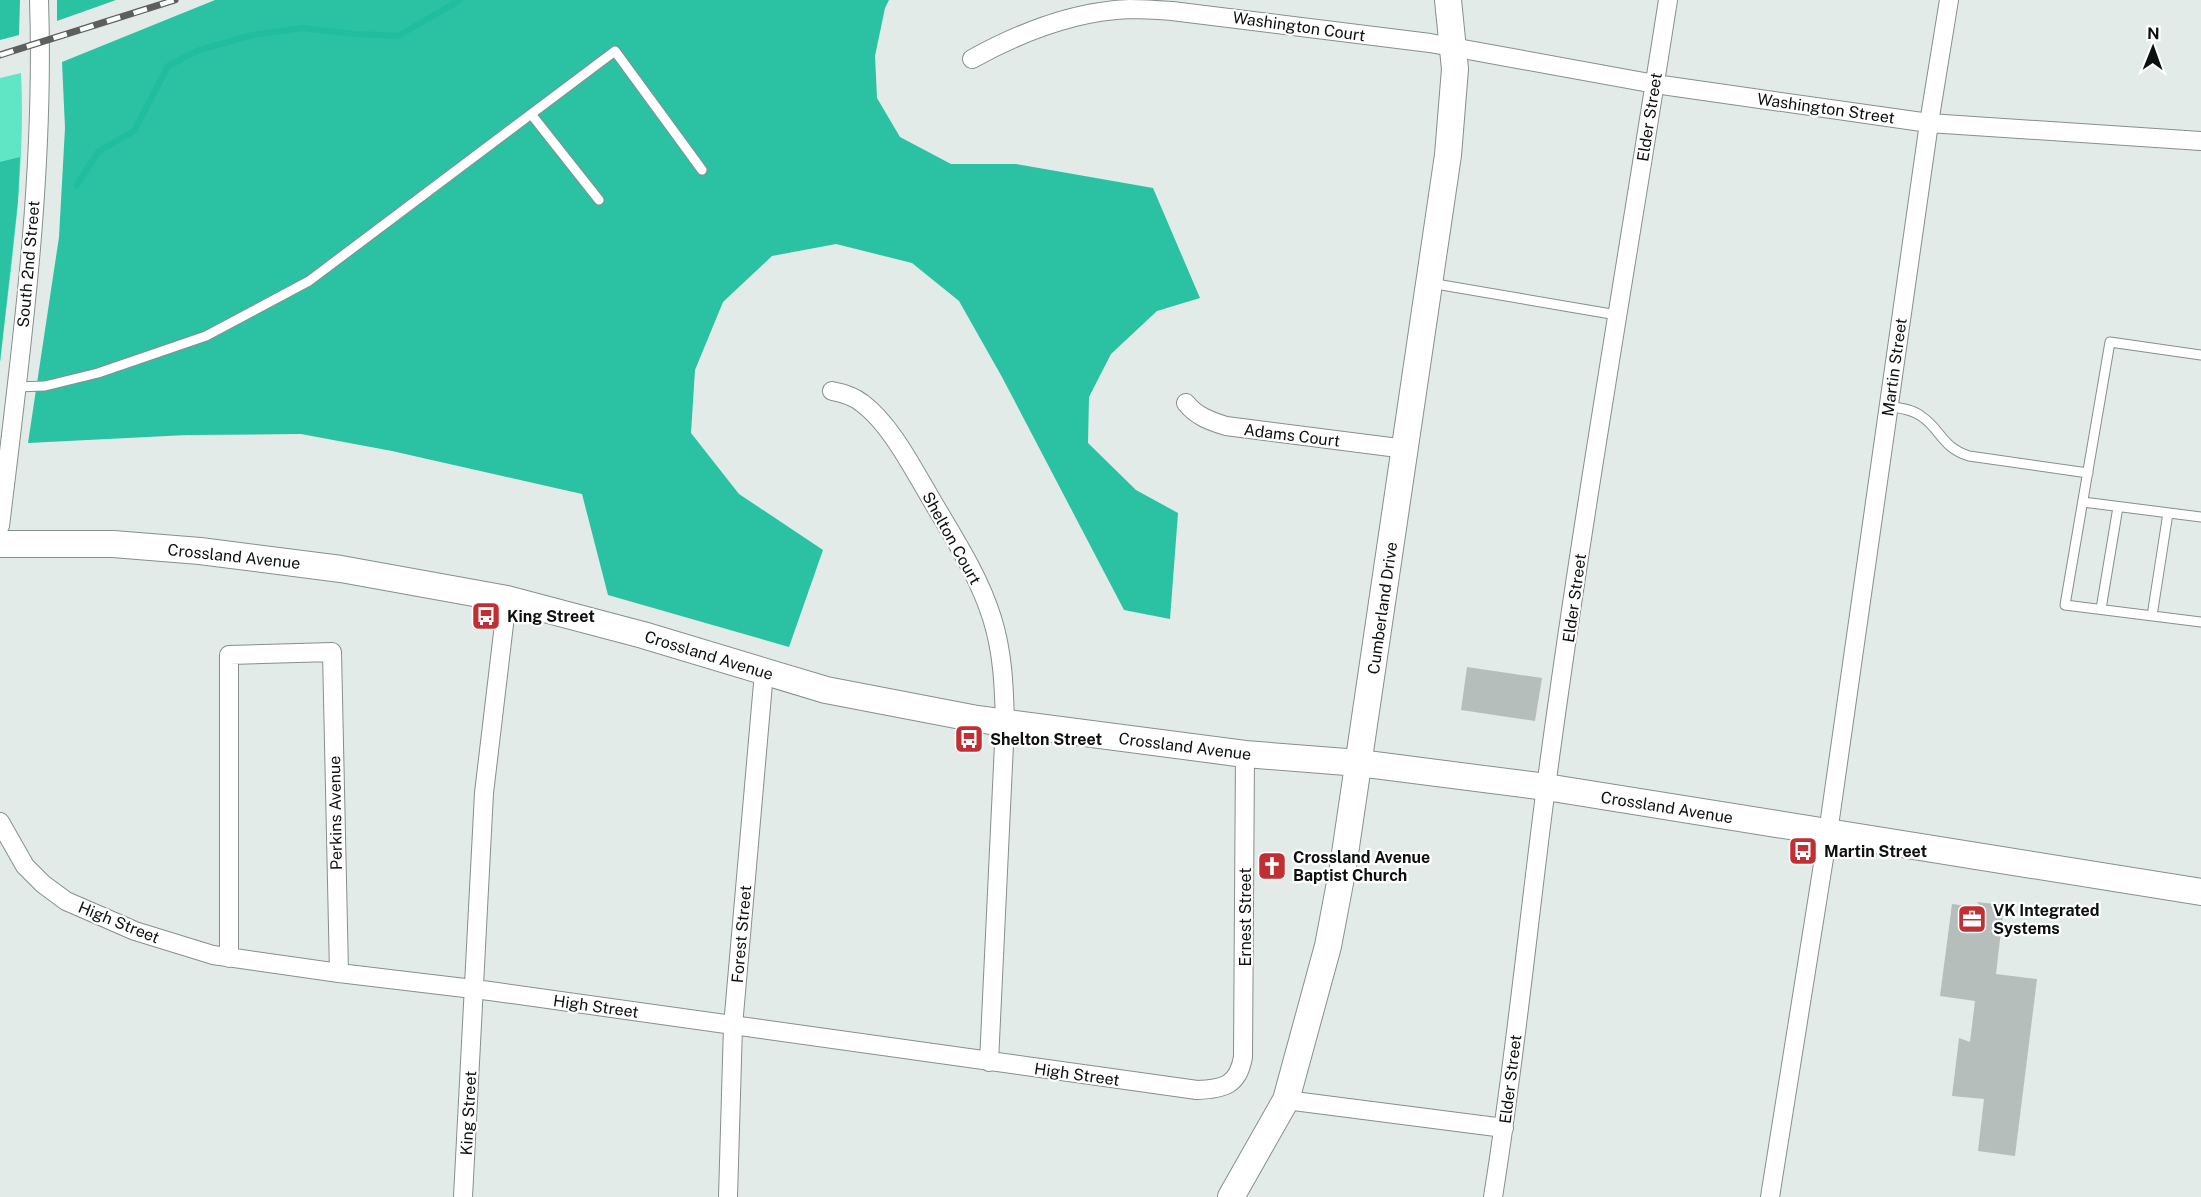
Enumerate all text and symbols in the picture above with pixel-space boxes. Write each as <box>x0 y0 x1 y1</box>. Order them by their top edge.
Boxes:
street label: Washington Court <box>1231 8 1366 45</box>
north arrow <box>2123 18 2183 78</box>
text: N <box>2147 24 2160 43</box>
street label: Elder Street <box>1633 71 1666 163</box>
street label: Washington Street <box>1756 89 1896 128</box>
street label: South 2nd Street <box>13 200 44 328</box>
street label: Martin Street <box>1878 317 1911 417</box>
street label: Adams Court <box>1243 420 1341 451</box>
street label: Shelton Court <box>918 489 985 588</box>
street label: Crossland Avenue <box>167 540 301 573</box>
street label: Cumberland Drive <box>1364 541 1401 676</box>
street label: Elder Street <box>1559 552 1590 644</box>
bus stop icon: King Street <box>470 600 502 632</box>
place label: King Street <box>507 607 595 626</box>
street label: Crossland Avenue <box>642 627 775 684</box>
bus stop icon: Shelton Street <box>953 723 985 755</box>
street label: Crossland Avenue <box>1118 729 1252 764</box>
place label: Shelton Street <box>990 730 1102 749</box>
street label: Perkins Avenue <box>325 756 346 870</box>
street label: Crossland Avenue <box>1599 788 1734 827</box>
bus stop icon: Martin Street <box>1787 835 1819 867</box>
place label: Martin Street <box>1824 842 1928 861</box>
place label: Crossland Avenue Baptist Church <box>1293 848 1430 885</box>
church icon: Crossland Avenue Baptist Church <box>1256 850 1288 882</box>
street label: Ernest Street <box>1236 868 1255 966</box>
street label: Forest Street <box>728 884 755 984</box>
street label: High Street <box>75 898 162 947</box>
place label: VK Integrated Systems <box>1993 901 2100 938</box>
office icon: VK Integrated Systems <box>1956 903 1988 935</box>
street label: High Street <box>552 991 640 1022</box>
street label: Elder Street <box>1496 1033 1525 1125</box>
street label: High Street <box>1033 1059 1121 1090</box>
street label: King Street <box>457 1070 480 1156</box>

